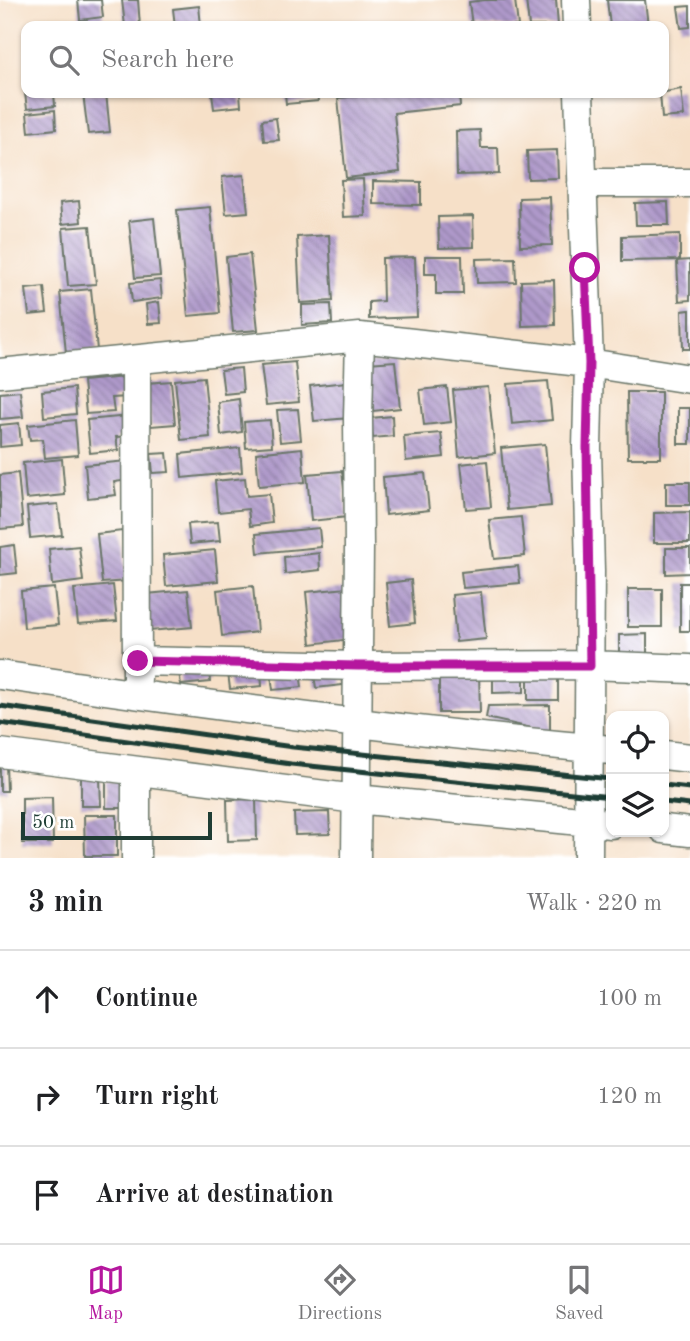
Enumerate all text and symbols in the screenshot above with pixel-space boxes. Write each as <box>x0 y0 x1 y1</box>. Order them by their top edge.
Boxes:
search box <box>21 21 669 98</box>
icon: search <box>45 41 83 79</box>
text: Search here <box>101 47 234 73</box>
route start <box>569 252 600 283</box>
route end <box>122 645 153 676</box>
map controls <box>606 711 669 837</box>
button: locate <box>606 711 669 774</box>
button: layers <box>606 774 669 837</box>
scale bar <box>21 809 212 841</box>
text: 50 m <box>32 814 74 833</box>
text: 3 min <box>28 888 103 918</box>
text: Walk · 220 m <box>526 892 662 915</box>
icon: ahead <box>28 980 66 1018</box>
text: Continue <box>95 986 198 1012</box>
text: 100 m <box>597 987 662 1010</box>
icon: right <box>28 1078 66 1116</box>
text: Turn right <box>95 1084 218 1110</box>
text: 120 m <box>597 1085 662 1108</box>
icon: arrive <box>28 1176 66 1214</box>
text: Arrive at destination <box>95 1182 334 1208</box>
tab: Map <box>87 1261 125 1326</box>
tab: Directions <box>298 1261 382 1326</box>
tab: Saved <box>555 1261 603 1326</box>

